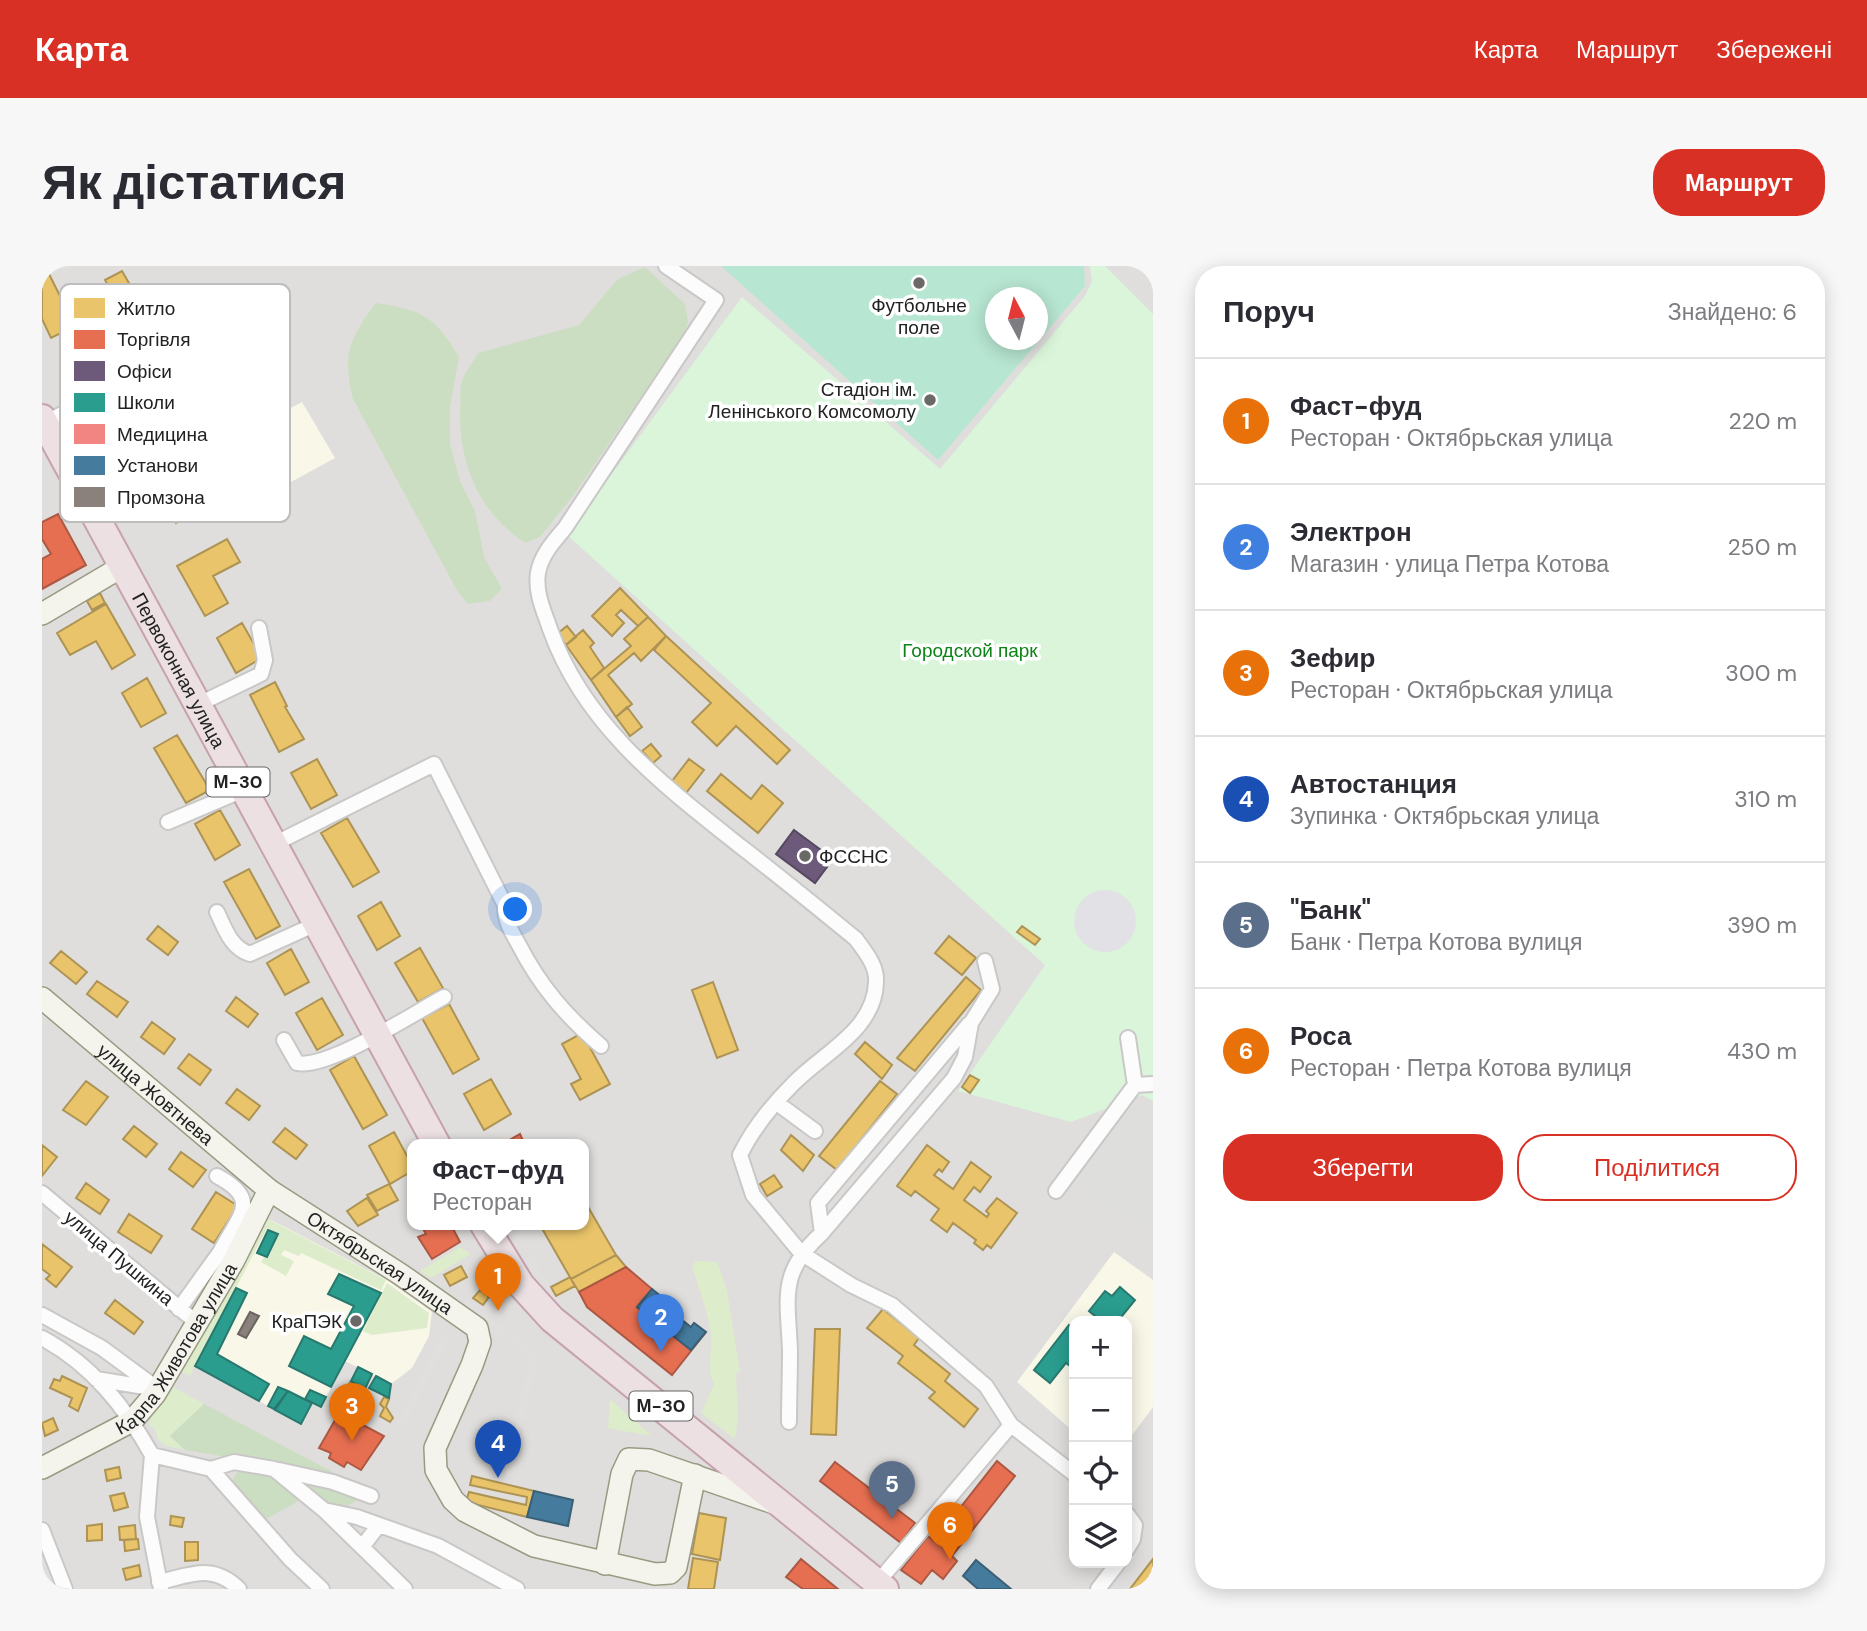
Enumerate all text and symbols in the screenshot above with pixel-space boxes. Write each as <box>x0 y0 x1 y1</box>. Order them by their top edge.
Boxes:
text: Карта <box>35 28 128 71</box>
text: Карта <box>1474 34 1538 65</box>
text: Маршрут <box>1576 34 1678 65</box>
text: Збережені <box>1716 34 1832 65</box>
button: Маршрут <box>1653 149 1825 216</box>
text: Як дістатися <box>42 150 346 214</box>
marker: Футбольне поле <box>911 275 927 291</box>
legend <box>60 284 290 522</box>
north arrow <box>985 287 1048 350</box>
text: Поруч <box>1223 292 1315 331</box>
place label: Футбольне поле <box>871 293 967 340</box>
text: Житло <box>117 296 175 321</box>
text: Знайдено: 6 <box>1668 297 1797 327</box>
text: Торгівля <box>117 327 190 352</box>
text: Офіси <box>117 359 172 384</box>
place label: Стадіон ім. Ленінського Комсомолу <box>708 377 916 424</box>
text: Фаст-фуд <box>1290 389 1422 423</box>
text: Школи <box>117 390 175 415</box>
marker: Стадіон ім. Ленінського Комсомолу <box>922 392 938 408</box>
text: 1 <box>1242 406 1250 436</box>
text: 220 m <box>1728 406 1797 436</box>
text: Медицина <box>117 422 208 447</box>
text: Ресторан · Октябрьская улица <box>1290 423 1613 453</box>
text: Установи <box>117 453 198 478</box>
text: Промзона <box>117 485 205 510</box>
text: Электрон <box>1290 515 1412 549</box>
text: 2 <box>1239 532 1253 562</box>
text: 250 m <box>1727 532 1797 562</box>
text: Магазин · улица Петра Котова <box>1290 549 1609 579</box>
street label: Первоконная улица <box>127 588 232 753</box>
park label: Городской парк <box>902 638 1038 663</box>
text: Зефир <box>1290 641 1375 675</box>
text: 3 <box>1239 658 1253 688</box>
text: 300 m <box>1725 658 1797 688</box>
text: Ресторан · Октябрьская улица <box>1290 675 1613 705</box>
text: Автостанция <box>1290 767 1457 801</box>
road number: М-30 <box>206 768 270 796</box>
text: 4 <box>1239 784 1253 814</box>
text: 310 m <box>1734 784 1797 814</box>
text: Зупинка · Октябрьская улица <box>1290 801 1599 831</box>
place label: ФССНС <box>819 844 888 869</box>
marker: ФССНС <box>797 848 813 864</box>
your location <box>498 892 532 926</box>
text: "Банк" <box>1290 893 1371 927</box>
text: 5 <box>1239 910 1253 940</box>
text: 390 m <box>1727 910 1797 940</box>
text: Банк · Петра Котова вулиця <box>1290 927 1582 957</box>
text: Роса <box>1290 1019 1351 1053</box>
text: 6 <box>1239 1036 1253 1066</box>
text: 430 m <box>1727 1036 1797 1066</box>
street label: улица Жовтнева <box>92 1038 220 1151</box>
text: Ресторан · Петра Котова вулиця <box>1290 1053 1632 1083</box>
button: Зберегти <box>1223 1134 1503 1201</box>
button: Поділитися <box>1517 1134 1797 1201</box>
popup <box>407 1139 589 1230</box>
text: Фаст-фуд <box>432 1153 564 1187</box>
text: Ресторан <box>432 1187 532 1217</box>
street label: улица Пушкина <box>59 1205 179 1311</box>
street label: Октябрьская улица <box>302 1205 458 1320</box>
pin: 1 <box>475 1253 521 1311</box>
street label: Карпа Животова улица <box>111 1258 242 1440</box>
pin: 2 <box>638 1294 684 1352</box>
place label: КраПЭК <box>271 1309 342 1334</box>
marker: КраПЭК <box>348 1313 364 1329</box>
map controls <box>1069 1316 1132 1568</box>
button: + <box>1069 1316 1132 1379</box>
button: − <box>1069 1379 1132 1442</box>
pin: 3 <box>329 1383 375 1441</box>
road number: М-30 <box>630 1392 692 1420</box>
pin: 4 <box>475 1420 521 1478</box>
button: locate <box>1069 1442 1132 1505</box>
pin: 5 <box>869 1461 915 1519</box>
pin: 6 <box>927 1502 973 1560</box>
button: layers <box>1069 1505 1132 1568</box>

